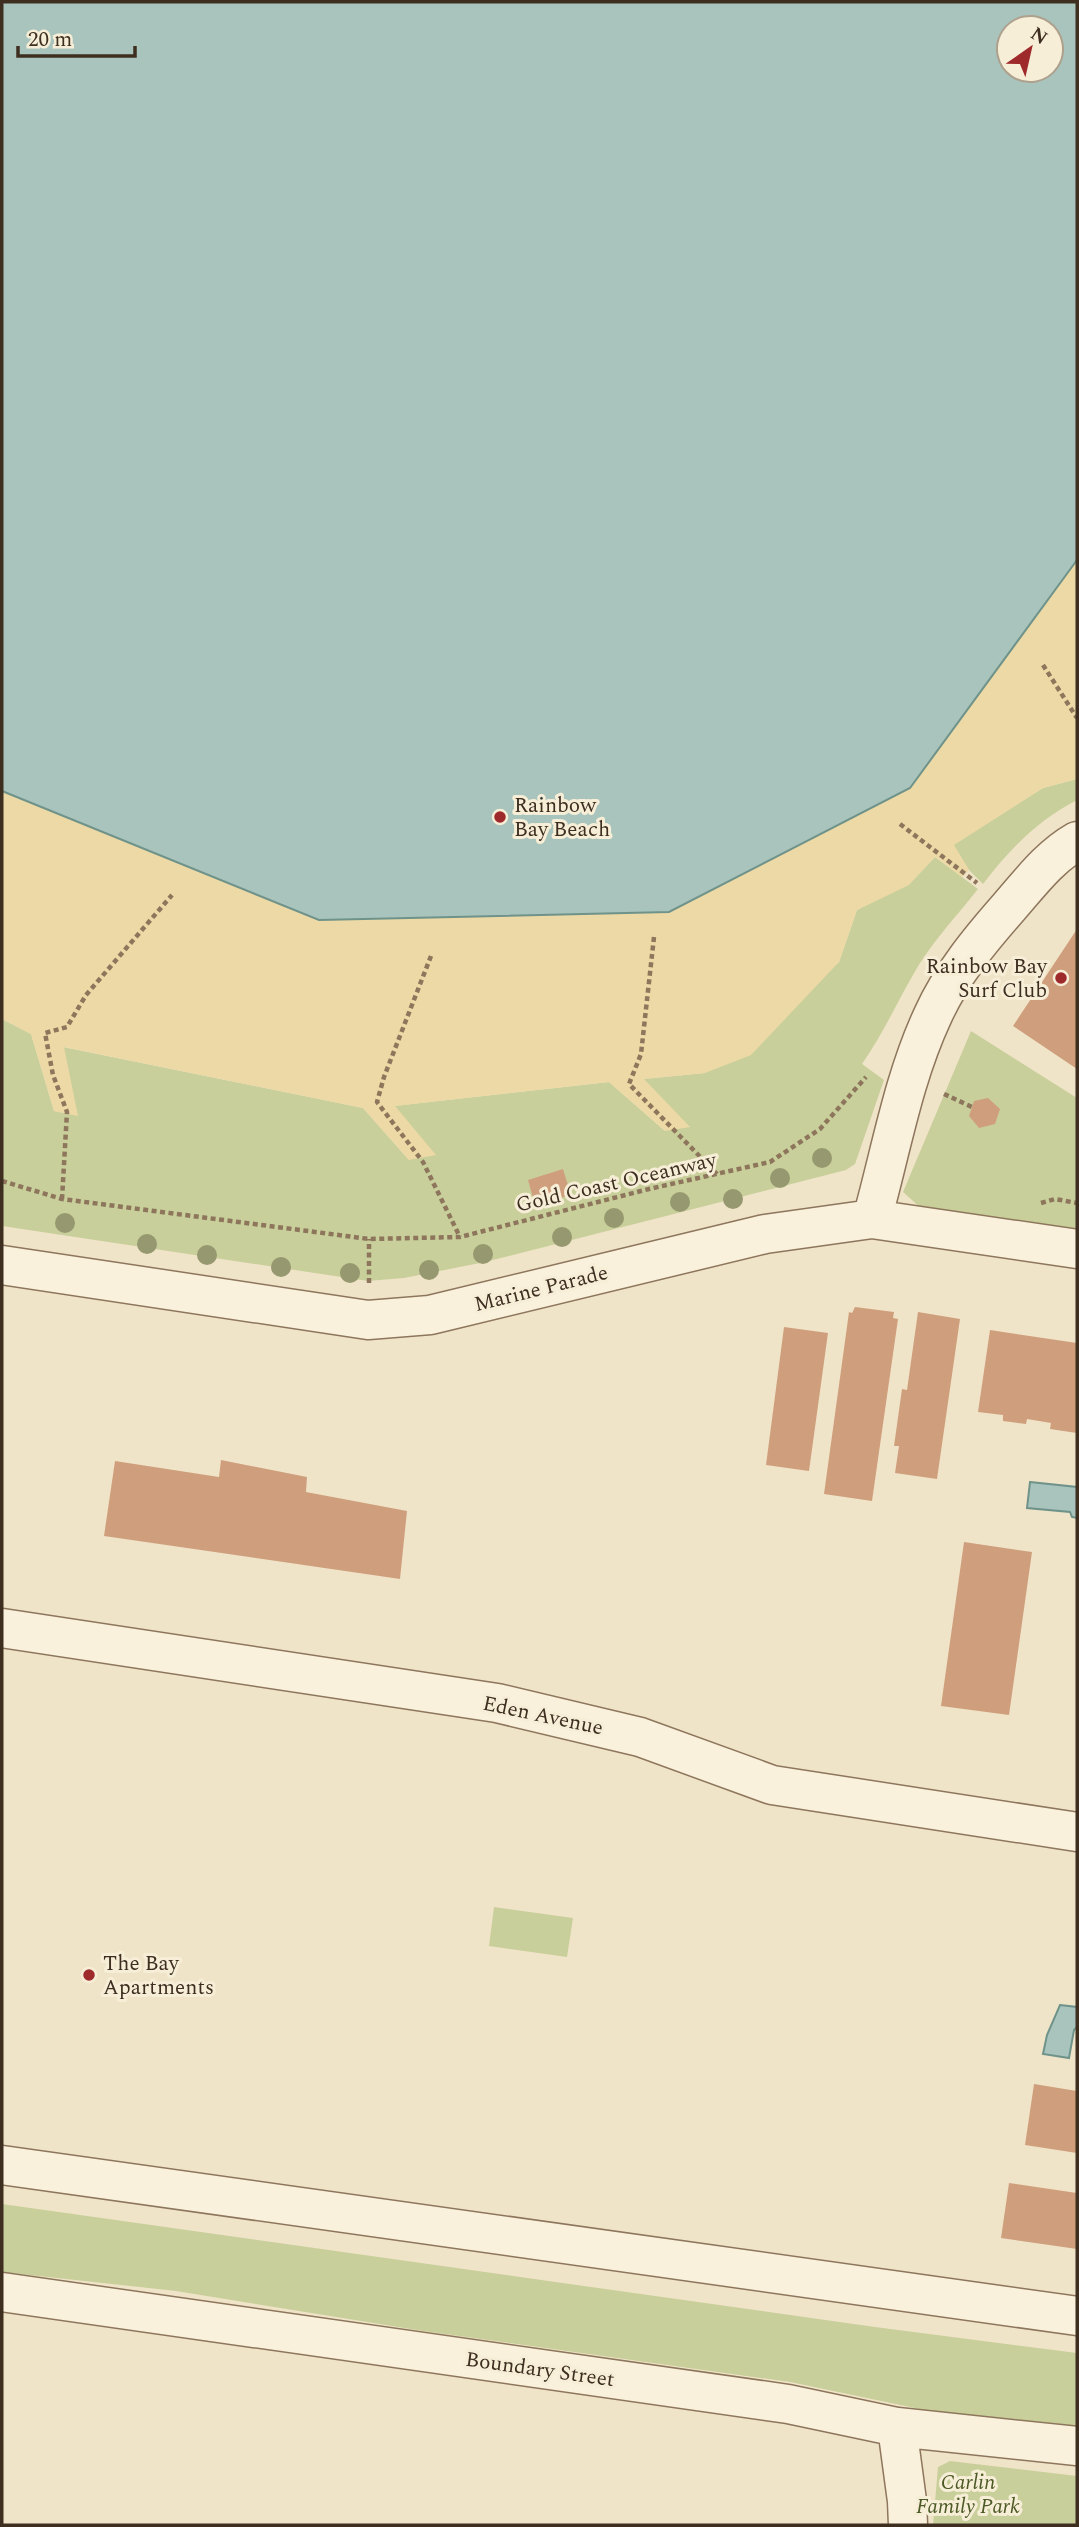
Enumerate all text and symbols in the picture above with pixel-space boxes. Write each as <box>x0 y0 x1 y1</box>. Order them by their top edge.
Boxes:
scale bar <box>18 14 135 58</box>
north arrow <box>995 14 1065 84</box>
text: N <box>1024 20 1053 53</box>
text: 20 m <box>28 24 72 56</box>
place label: Rainbow Bay Beach <box>514 790 610 846</box>
marker: Rainbow Bay Beach <box>492 809 508 825</box>
place label: Rainbow Bay Surf Club <box>926 951 1048 1007</box>
marker: Rainbow Bay Surf Club <box>1053 970 1069 986</box>
street label: Gold Coast Oceanway <box>513 1144 720 1222</box>
street label: Marine Parade <box>471 1257 612 1321</box>
street label: Eden Avenue <box>480 1688 606 1744</box>
place label: The Bay Apartments <box>103 1948 214 2004</box>
marker: The Bay Apartments <box>81 1967 97 1983</box>
street label: Boundary Street <box>463 2344 616 2396</box>
park label: Carlin Family Park <box>916 2467 1020 2523</box>

